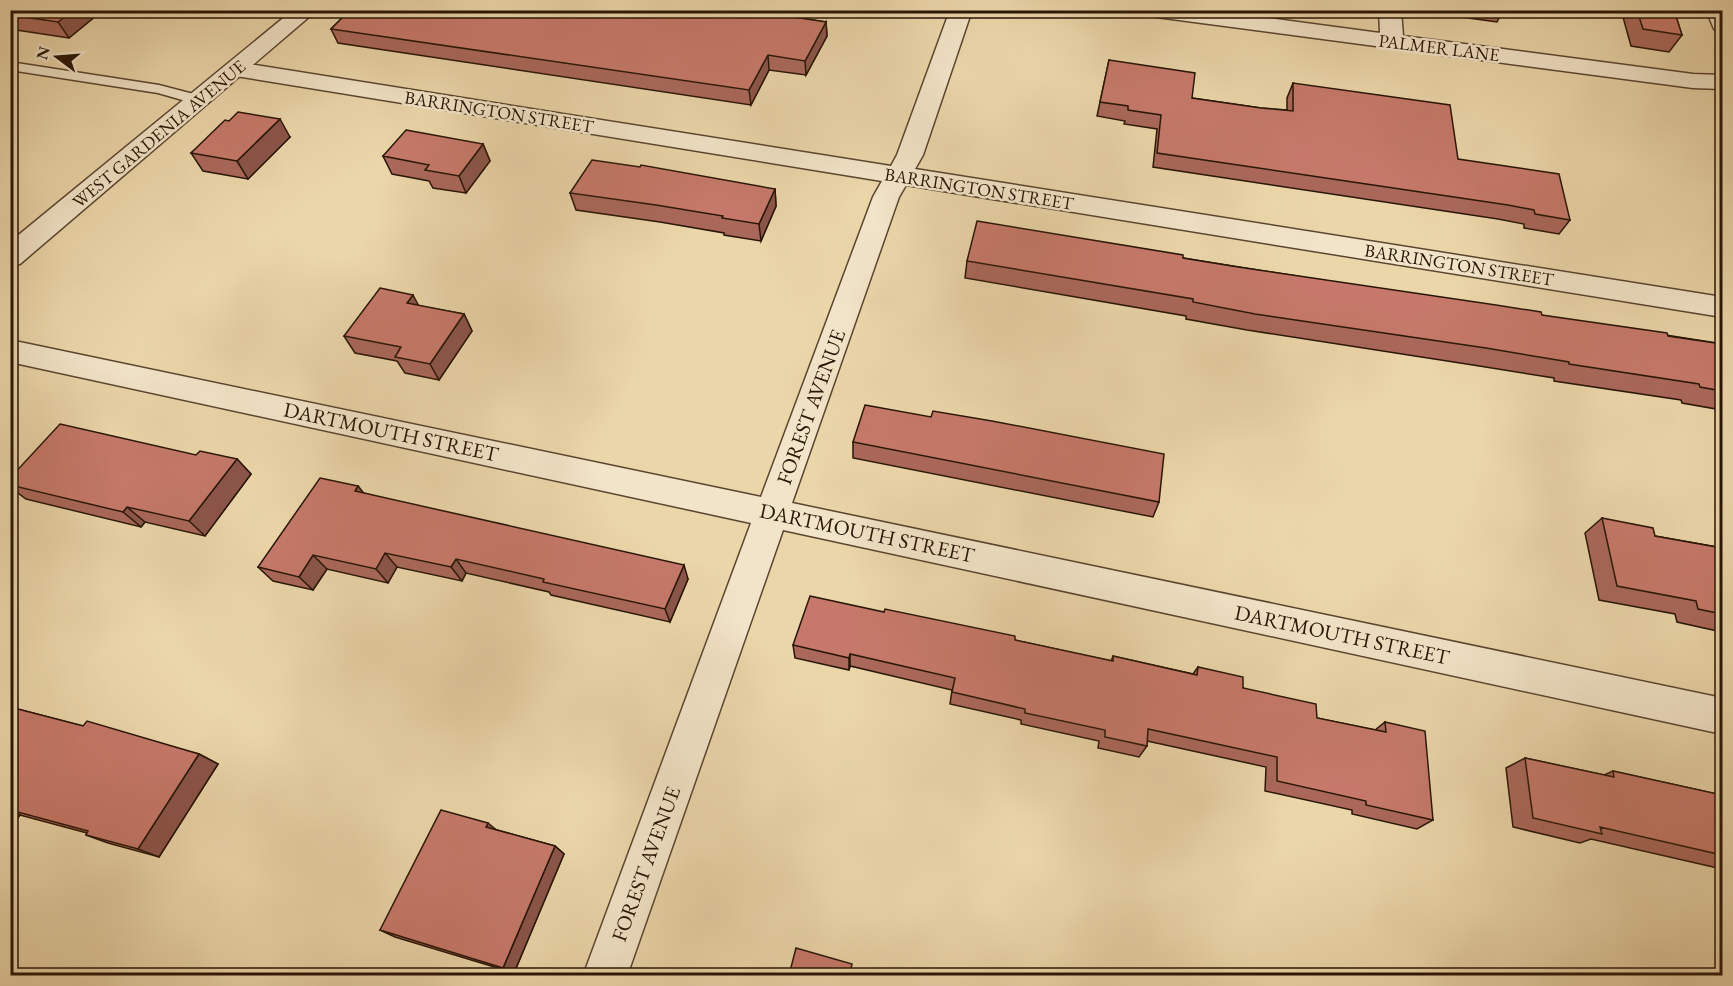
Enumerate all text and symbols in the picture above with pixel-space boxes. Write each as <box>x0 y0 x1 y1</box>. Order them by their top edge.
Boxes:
north arrow <box>27 27 87 87</box>
street label: PALMER LANE <box>1377 29 1501 66</box>
text: N <box>31 44 55 62</box>
street label: WEST GARDENIA AVENUE <box>67 54 250 213</box>
street label: BARRINGTON STREET <box>403 85 596 138</box>
street label: BARRINGTON STREET <box>883 162 1076 215</box>
street label: BARRINGTON STREET <box>1363 238 1556 291</box>
street label: FOREST AVENUE <box>770 325 851 488</box>
street label: DARTMOUTH STREET <box>281 396 502 468</box>
street label: DARTMOUTH STREET <box>757 497 978 569</box>
street label: DARTMOUTH STREET <box>1232 599 1453 671</box>
street label: FOREST AVENUE <box>605 782 686 945</box>

